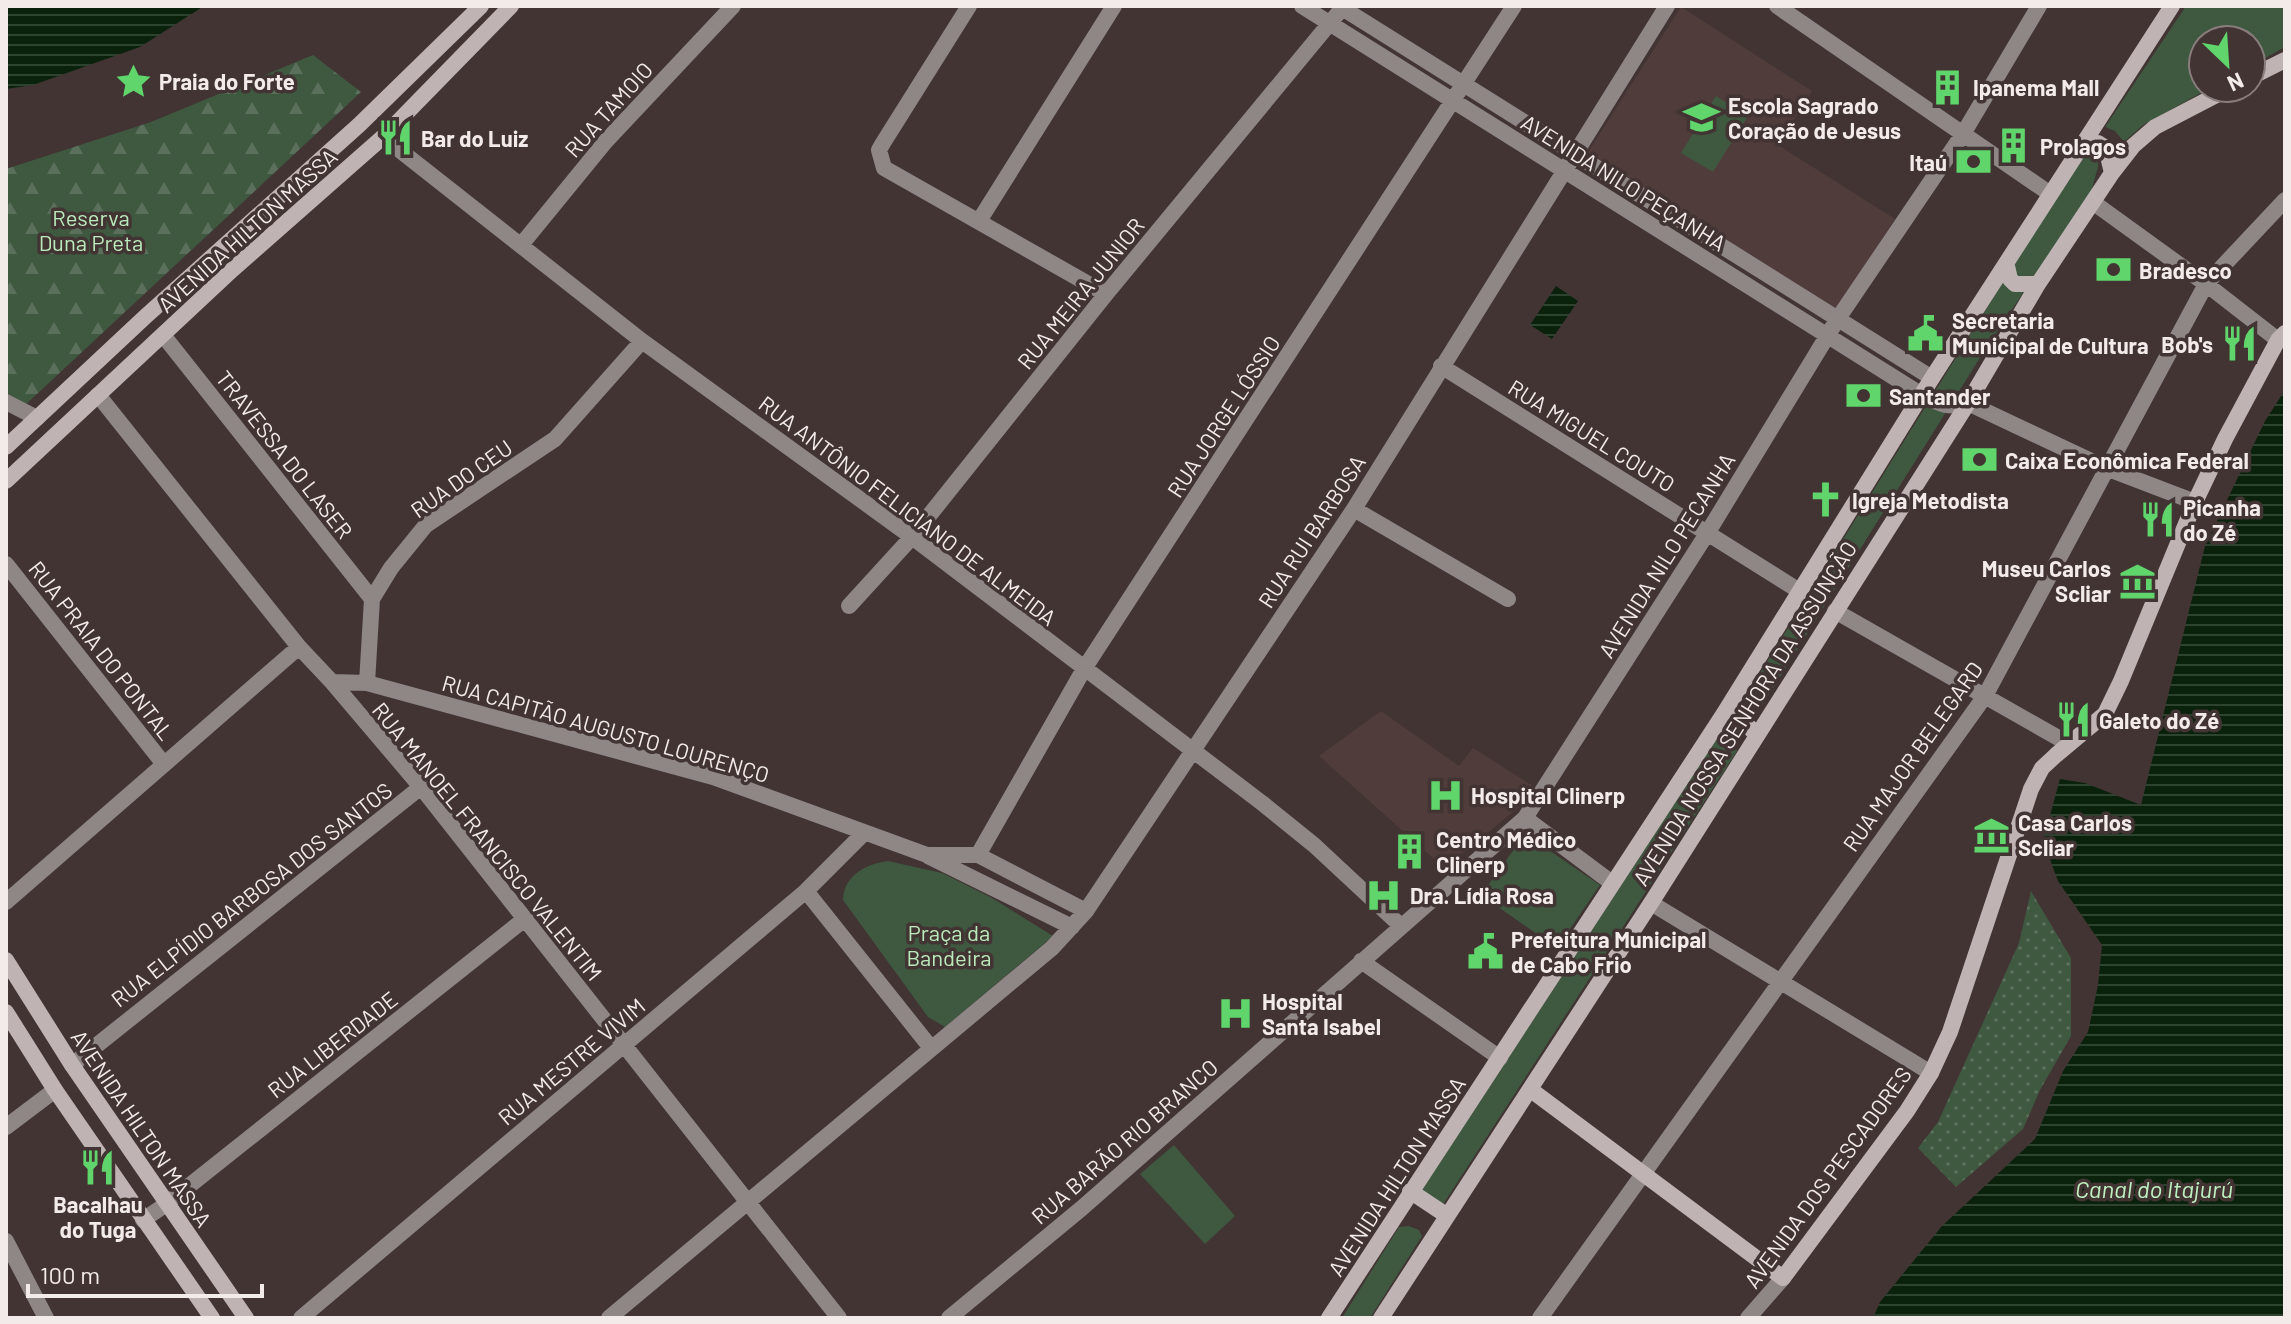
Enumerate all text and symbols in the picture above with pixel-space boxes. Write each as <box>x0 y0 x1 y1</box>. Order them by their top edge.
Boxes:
north arrow <box>2187 24 2267 104</box>
street label: RUA TAMOIO <box>559 56 657 162</box>
place icon: Praia do Forte <box>114 62 152 100</box>
place label: Praia do Forte <box>159 68 295 94</box>
building icon: Ipanema Mall <box>1928 68 1966 106</box>
text: N <box>2224 68 2248 98</box>
place label: Ipanema Mall <box>1973 74 2099 100</box>
place label: Escola Sagrado Coração de Jesus <box>1728 92 1901 143</box>
school or university icon: Escola Sagrado Coração de Jesus <box>1683 99 1721 137</box>
street label: AVENIDA NILO PEÇANHA <box>1517 108 1731 256</box>
restaurant icon: Bar do Luiz <box>376 119 414 157</box>
place label: Bar do Luiz <box>421 125 528 151</box>
building icon: Prolagos <box>1995 127 2033 165</box>
place label: Prolagos <box>2040 133 2126 159</box>
street label: AVENIDA HILTON MASSA <box>152 143 342 317</box>
bank icon: Itaú <box>1954 143 1992 181</box>
place label: Itaú <box>1909 149 1947 175</box>
park label: Reserva Duna Preta <box>39 204 143 255</box>
street label: RUA MEIRA JUNIOR <box>1011 212 1149 374</box>
bank icon: Bradesco <box>2094 251 2132 289</box>
place label: Bradesco <box>2139 257 2232 283</box>
place label: Secretaria Municipal de Cultura <box>1952 307 2149 358</box>
public building icon: Secretaria Municipal de Cultura <box>1907 314 1945 352</box>
restaurant icon: Bob's <box>2220 325 2258 363</box>
street label: RUA JORGE LÓSSIO <box>1161 330 1285 502</box>
place label: Bob's <box>2161 331 2213 357</box>
street label: TRAVESSA DO LASER <box>211 365 359 543</box>
street label: RUA MIGUEL COUTO <box>1504 373 1680 497</box>
bank icon: Santander <box>1844 377 1882 415</box>
place label: Santander <box>1889 383 1991 409</box>
street label: RUA ANTÔNIO FELICIANO DE ALMEIDA <box>754 390 1062 630</box>
street label: RUA DO CEU <box>405 434 517 522</box>
bank icon: Caixa Econômica Federal <box>1960 441 1998 479</box>
place label: Caixa Econômica Federal <box>2005 447 2249 473</box>
street label: AVENIDA NILO PECANHA <box>1592 448 1740 662</box>
street label: RUA RUI BARBOSA <box>1252 450 1370 612</box>
church icon: Igreja Metodista <box>1807 481 1845 519</box>
place label: Igreja Metodista <box>1852 487 2009 513</box>
place label: Picanha do Zé <box>2183 494 2261 545</box>
restaurant icon: Picanha do Zé <box>2138 501 2176 539</box>
street label: AVENIDA NOSSA SENHORA DA ASSUNÇÃO <box>1627 536 1861 890</box>
street label: RUA PRAIA DO PONTAL <box>24 555 180 745</box>
place label: Museu Carlos Scliar <box>1982 555 2112 606</box>
museum icon: Museu Carlos Scliar <box>2118 562 2156 600</box>
street label: RUA MAJOR BELEGARD <box>1837 656 1987 856</box>
street label: RUA CAPITÃO AUGUSTO LOURENÇO <box>439 669 773 787</box>
street label: RUA MANOEL FRANCISCO VALENTIM <box>368 697 608 985</box>
restaurant icon: Galeto do Zé <box>2054 701 2092 739</box>
place label: Galeto do Zé <box>2099 707 2219 733</box>
street label: RUA ELPÍDIO BARBOSA DOS SANTOS <box>106 776 396 1012</box>
hospital icon: Hospital Clinerp <box>1426 776 1464 814</box>
place label: Hospital Clinerp <box>1471 782 1625 808</box>
place label: Casa Carlos Scliar <box>2018 809 2132 860</box>
museum icon: Casa Carlos Scliar <box>1973 816 2011 854</box>
place label: Centro Médico Clinerp <box>1436 826 1576 877</box>
building icon: Centro Médico Clinerp <box>1391 833 1429 871</box>
hospital icon: Dra. Lídia Rosa <box>1365 876 1403 914</box>
place label: Dra. Lídia Rosa <box>1410 882 1554 908</box>
park label: Praça da Bandeira <box>906 919 992 970</box>
place label: Prefeitura Municipal de Cabo Frio <box>1511 926 1706 977</box>
public building icon: Prefeitura Municipal de Cabo Frio <box>1466 933 1504 971</box>
street label: RUA LIBERDADE <box>262 985 402 1103</box>
place label: Hospital Santa Isabel <box>1262 988 1381 1039</box>
street label: RUA MESTRE VIVIM <box>492 992 650 1130</box>
hospital icon: Hospital Santa Isabel <box>1217 995 1255 1033</box>
street label: AVENIDA HILTON MASSA <box>66 1025 218 1231</box>
street label: RUA BARÃO RIO BRANCO <box>1026 1053 1222 1229</box>
street label: AVENIDA DOS PESCADORES <box>1738 1061 1916 1293</box>
street label: AVENIDA HILTON MASSA <box>1322 1072 1470 1280</box>
restaurant icon: Bacalhau do Tuga <box>79 1149 117 1187</box>
water label: Canal do Itajurú <box>2075 1174 2233 1203</box>
place label: Bacalhau do Tuga <box>53 1191 143 1242</box>
scale bar <box>28 1248 262 1298</box>
text: 100 m <box>40 1260 100 1289</box>

